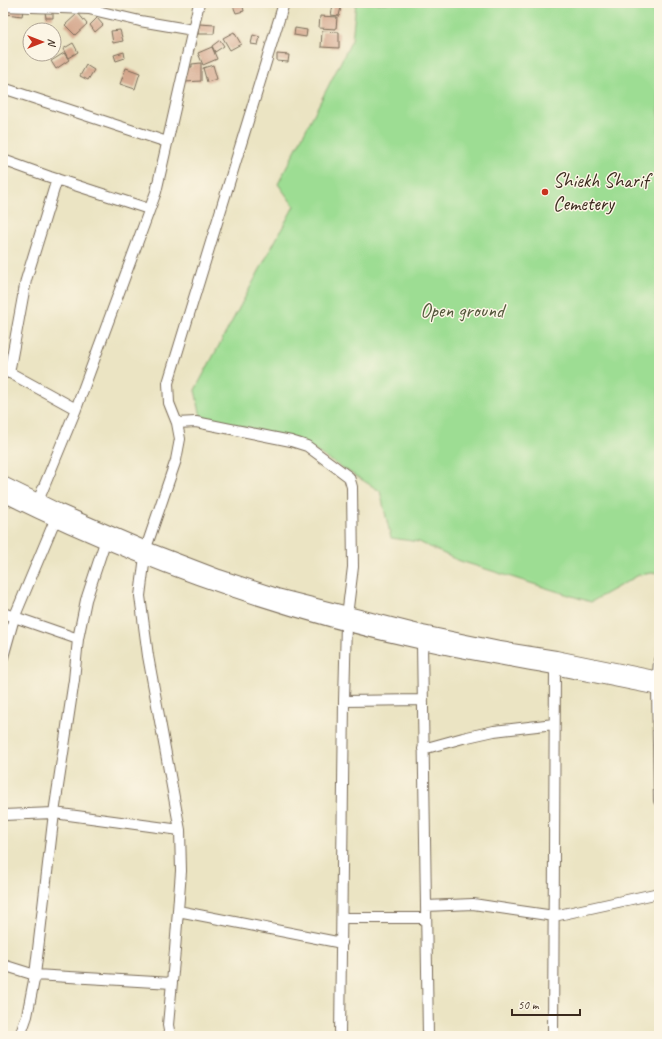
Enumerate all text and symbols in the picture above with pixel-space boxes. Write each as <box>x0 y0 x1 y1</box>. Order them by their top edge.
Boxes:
north arrow <box>22 22 62 62</box>
text: N <box>45 39 59 48</box>
place label: Shiekh Sharif Cemetery <box>553 168 653 216</box>
marker: Shiekh Sharif Cemetery <box>540 187 550 197</box>
park label: Open ground <box>420 298 507 323</box>
scale bar <box>512 991 580 1017</box>
text: 50 m <box>518 997 540 1013</box>

